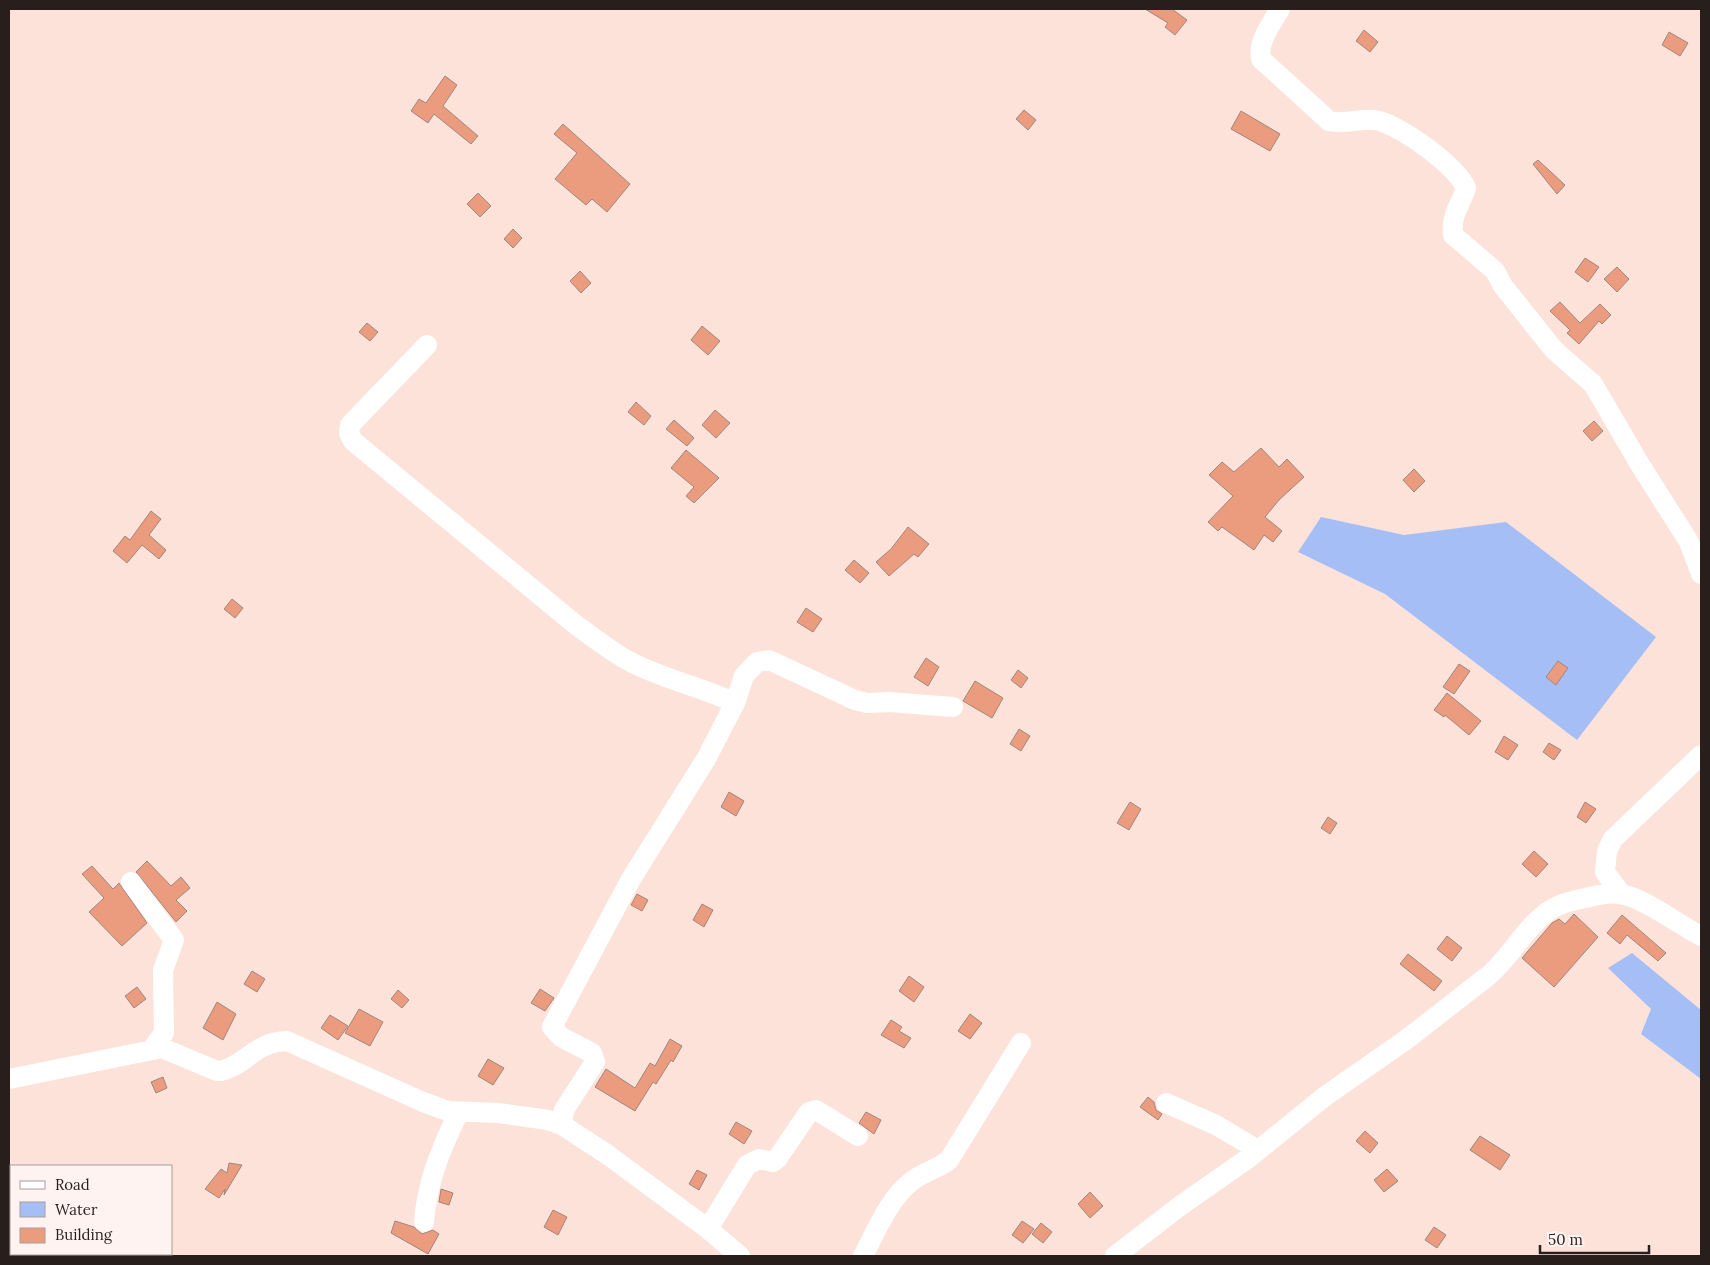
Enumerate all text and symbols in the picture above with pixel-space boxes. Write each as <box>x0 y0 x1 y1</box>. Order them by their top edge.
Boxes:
legend <box>10 1165 172 1255</box>
text: Road <box>55 1175 90 1194</box>
text: Water <box>55 1200 98 1219</box>
scale bar <box>1540 1222 1649 1254</box>
text: Building <box>55 1225 113 1244</box>
text: 50 m <box>1548 1230 1583 1249</box>

